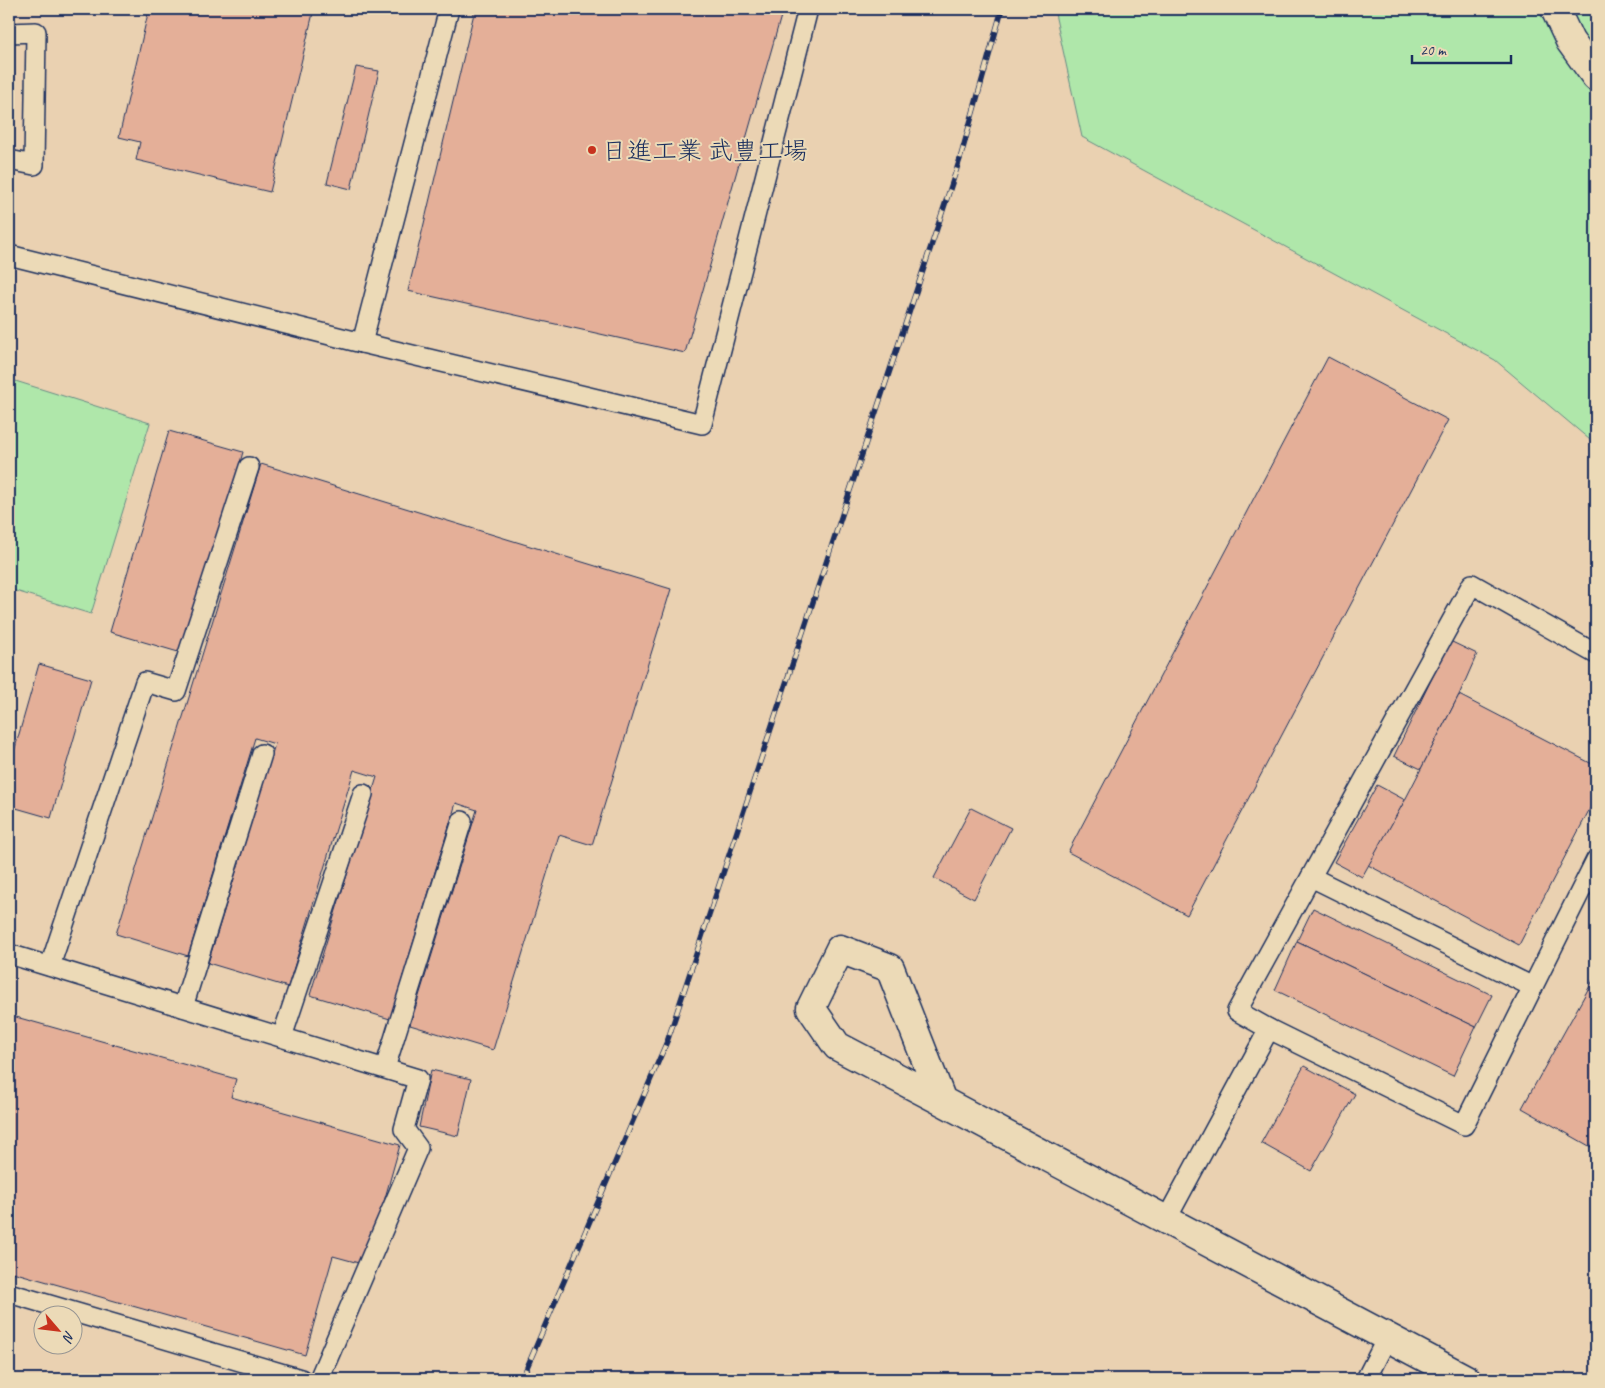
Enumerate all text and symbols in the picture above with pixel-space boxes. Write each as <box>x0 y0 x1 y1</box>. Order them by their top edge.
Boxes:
scale bar <box>1412 32 1511 64</box>
text: 20 m <box>1420 41 1447 60</box>
place label: 日進工業 武豊工場 <box>602 135 808 167</box>
marker: 日進工業 武豊工場 <box>586 144 598 156</box>
north arrow <box>32 1306 82 1356</box>
text: N <box>58 1328 79 1346</box>

